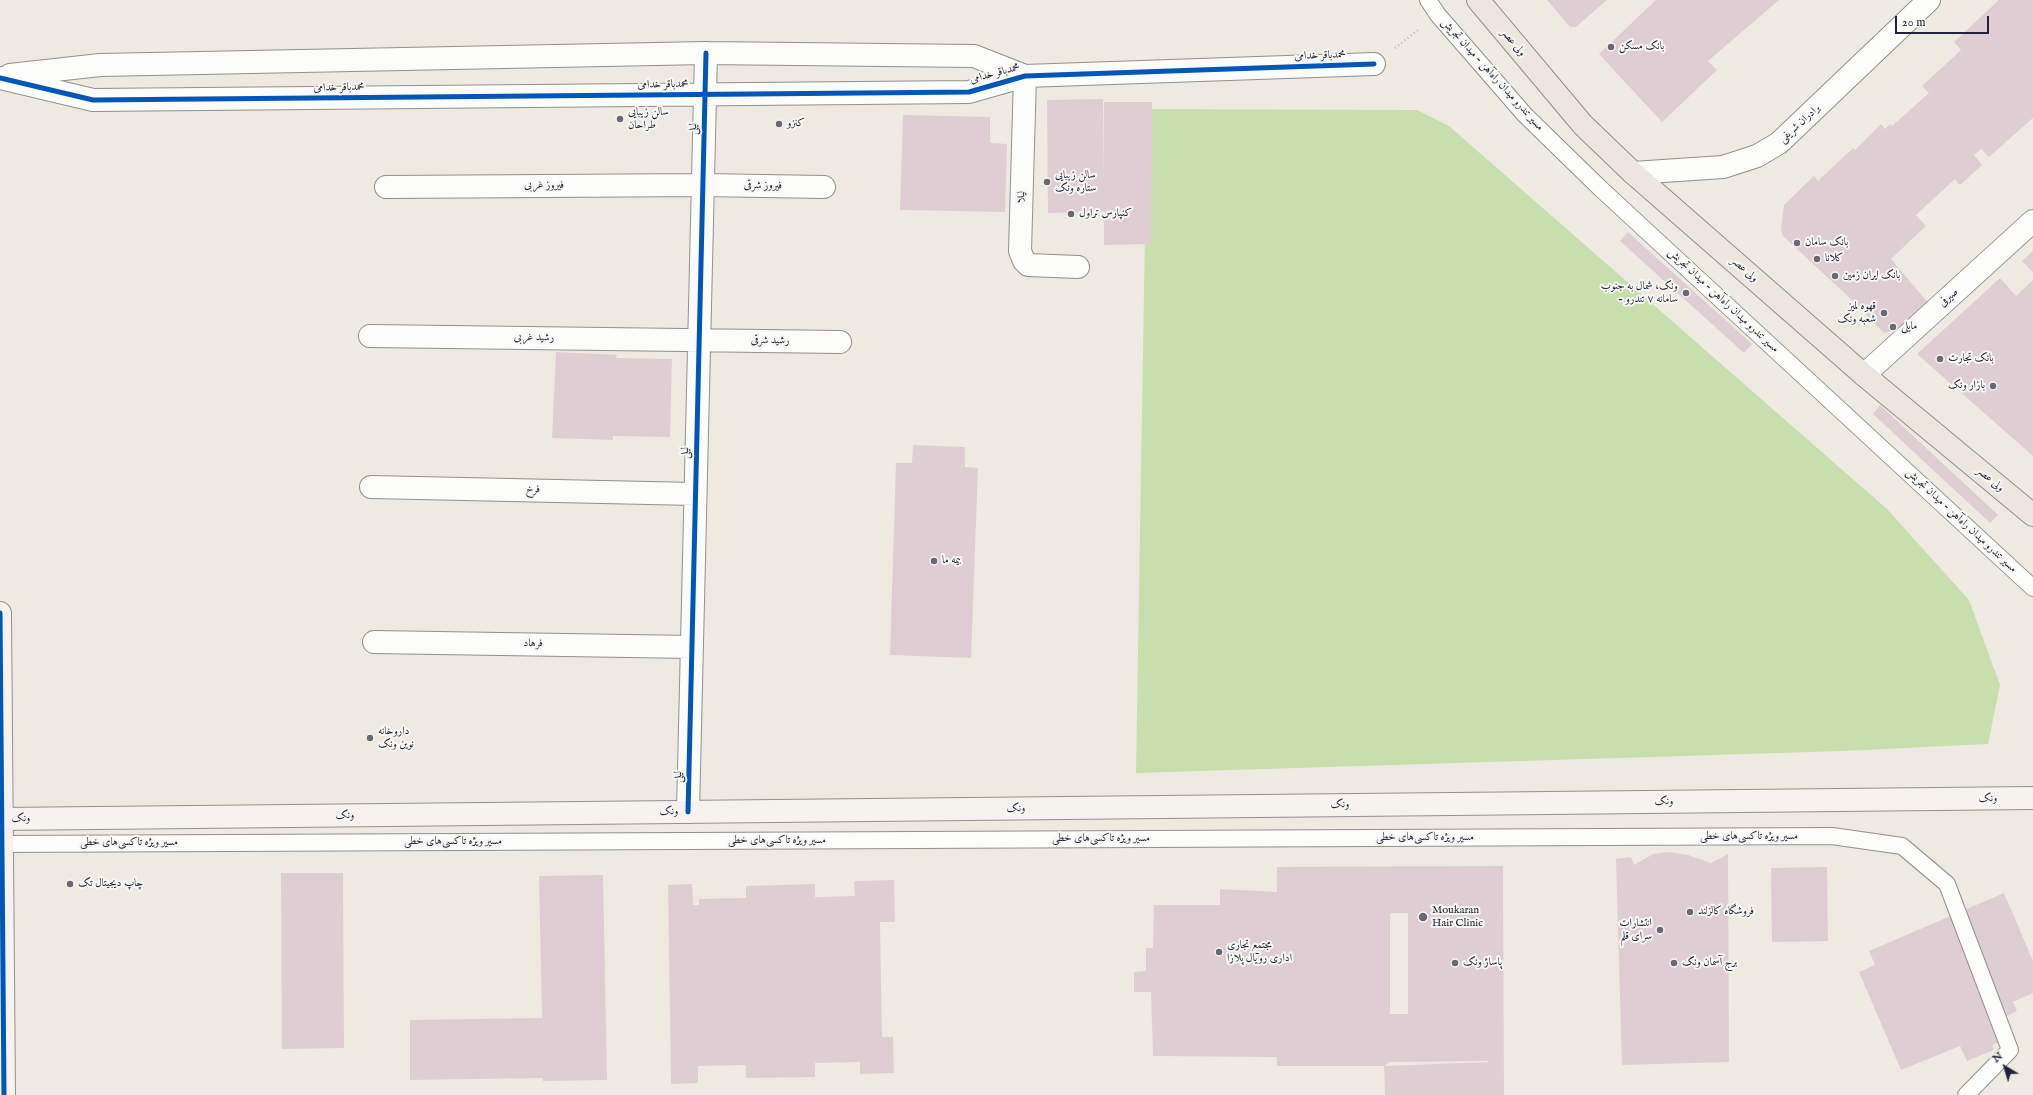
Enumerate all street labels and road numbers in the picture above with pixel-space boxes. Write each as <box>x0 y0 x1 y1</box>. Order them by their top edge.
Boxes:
street label: مسیر تندرو میدان راه‌آهن - میدان تجریش <box>1438 16 1546 134</box>
street label: ولی عصر <box>1498 27 1528 59</box>
street label: محمدباقر خدامی <box>1294 49 1346 63</box>
street label: محمدباقر خدامی <box>969 61 1021 87</box>
street label: محمدباقر خدامی <box>637 78 689 92</box>
street label: محمدباقر خدامی <box>313 81 365 95</box>
street label: برادران شریفی <box>1777 102 1823 146</box>
street label: لیلی <box>687 123 701 135</box>
street label: فیروز غربی <box>524 179 564 193</box>
street label: فیروز شرقی <box>744 179 782 193</box>
street label: لیلا <box>1015 191 1029 203</box>
street label: مسیر تندرو میدان راه‌آهن - میدان تجریش <box>1665 246 1781 356</box>
street label: ولی عصر <box>1728 255 1760 285</box>
street label: صیرفی <box>1937 286 1961 310</box>
street label: رشید غربی <box>514 331 554 345</box>
street label: رشید شرقی <box>751 334 789 348</box>
street label: لیلی <box>679 447 693 459</box>
street label: ولی عصر <box>1974 465 2006 495</box>
street label: مسیر تندرو میدان راه‌آهن - میدان تجریش <box>1903 466 2019 576</box>
street label: فرخ <box>526 483 540 497</box>
street label: فرهاد <box>523 637 543 651</box>
street label: لیلی <box>672 771 686 783</box>
street label: ونک <box>1978 792 1998 806</box>
street label: ونک <box>1654 795 1674 809</box>
street label: ونک <box>1330 798 1350 812</box>
street label: ونک <box>1006 802 1026 816</box>
street label: ونک <box>659 805 679 819</box>
street label: ونک <box>335 809 355 823</box>
street label: ونک <box>11 812 31 826</box>
street label: مسیر ویژه تاکسی‌های خطی <box>1700 830 1798 844</box>
street label: مسیر ویژه تاکسی‌های خطی <box>1376 831 1474 845</box>
street label: مسیر ویژه تاکسی‌های خطی <box>1052 832 1150 846</box>
street label: مسیر ویژه تاکسی‌های خطی <box>728 834 826 848</box>
street label: مسیر ویژه تاکسی‌های خطی <box>404 835 502 849</box>
street label: مسیر ویژه تاکسی‌های خطی <box>80 836 178 850</box>

